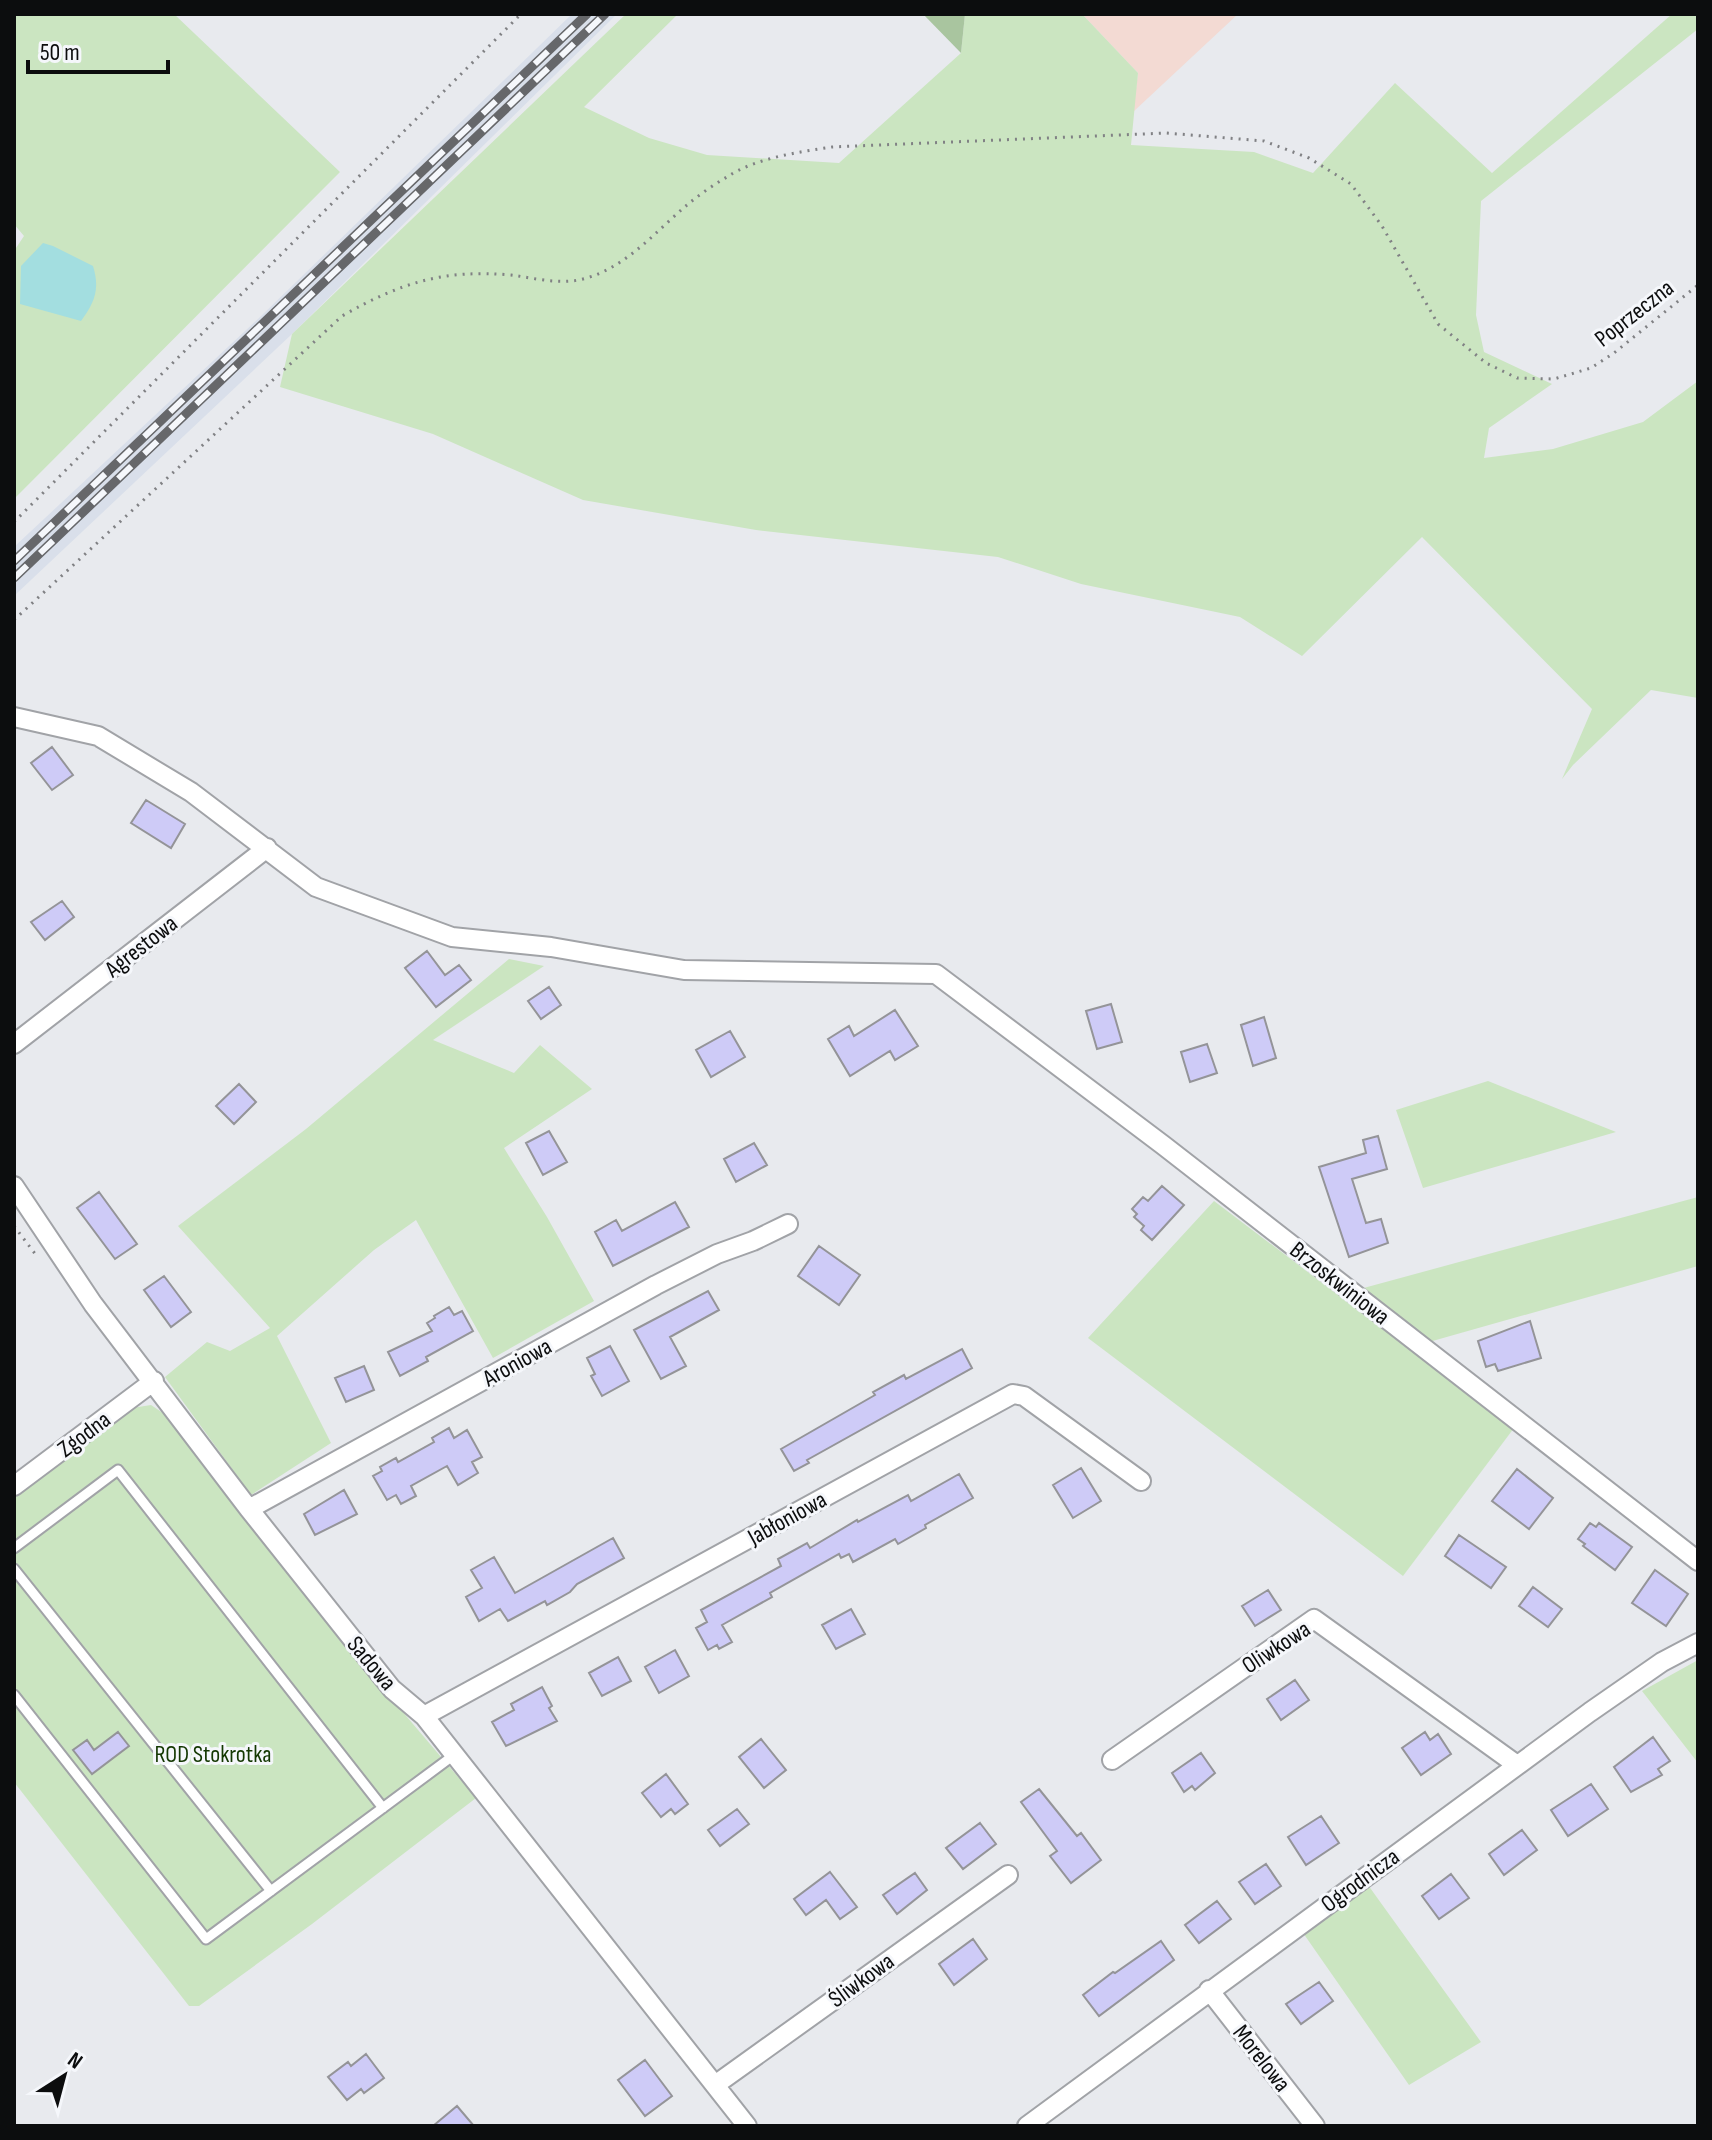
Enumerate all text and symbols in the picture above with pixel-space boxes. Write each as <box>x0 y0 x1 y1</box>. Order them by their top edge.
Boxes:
scale bar <box>28 24 168 74</box>
text: 50 m <box>40 38 80 67</box>
street label: Poprzeczna <box>1589 274 1680 353</box>
street label: Agrestowa <box>98 909 183 984</box>
street label: Brzoskwiniowa <box>1284 1235 1395 1331</box>
street label: Aroniowa <box>477 1332 557 1394</box>
street label: Zgodna <box>52 1405 116 1464</box>
street label: Jabłoniowa <box>742 1485 832 1552</box>
street label: Oliwkowa <box>1237 1615 1316 1680</box>
street label: Sadowa <box>341 1630 403 1696</box>
park label: ROD Stokrotka <box>154 1740 272 1769</box>
street label: Ogrodnicza <box>1315 1842 1405 1919</box>
street label: Śliwkowa <box>823 1947 900 2014</box>
street label: Morelowa <box>1226 2019 1297 2098</box>
north arrow <box>24 2036 104 2116</box>
text: N <box>62 2047 88 2075</box>

